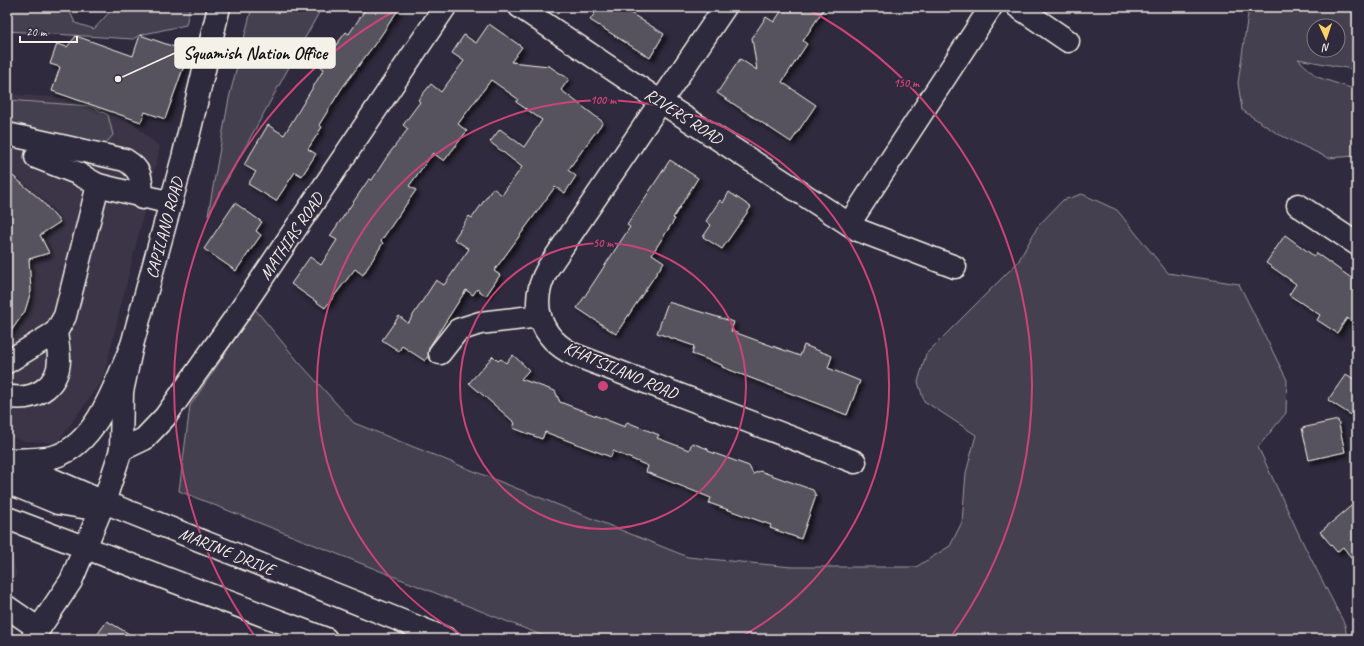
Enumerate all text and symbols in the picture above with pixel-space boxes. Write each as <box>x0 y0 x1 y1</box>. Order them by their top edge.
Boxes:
scale bar <box>20 18 77 44</box>
north arrow <box>1306 18 1346 58</box>
text: 20 m <box>26 24 48 40</box>
callout: Squamish Nation Office <box>175 38 335 68</box>
text: N <box>1321 41 1330 55</box>
text: Squamish Nation Office <box>183 42 329 64</box>
text: 150 m <box>893 75 920 91</box>
street label: RIVERS ROAD <box>641 84 728 151</box>
text: 100 m <box>590 92 617 108</box>
street label: CAPILANO ROAD <box>141 173 189 281</box>
street label: MATHIAS ROAD <box>255 187 329 284</box>
text: 50 m <box>593 235 614 251</box>
street label: KHATSILANO ROAD <box>561 337 682 404</box>
centre of rings <box>596 379 610 393</box>
street label: MARINE DRIVE <box>176 523 280 581</box>

